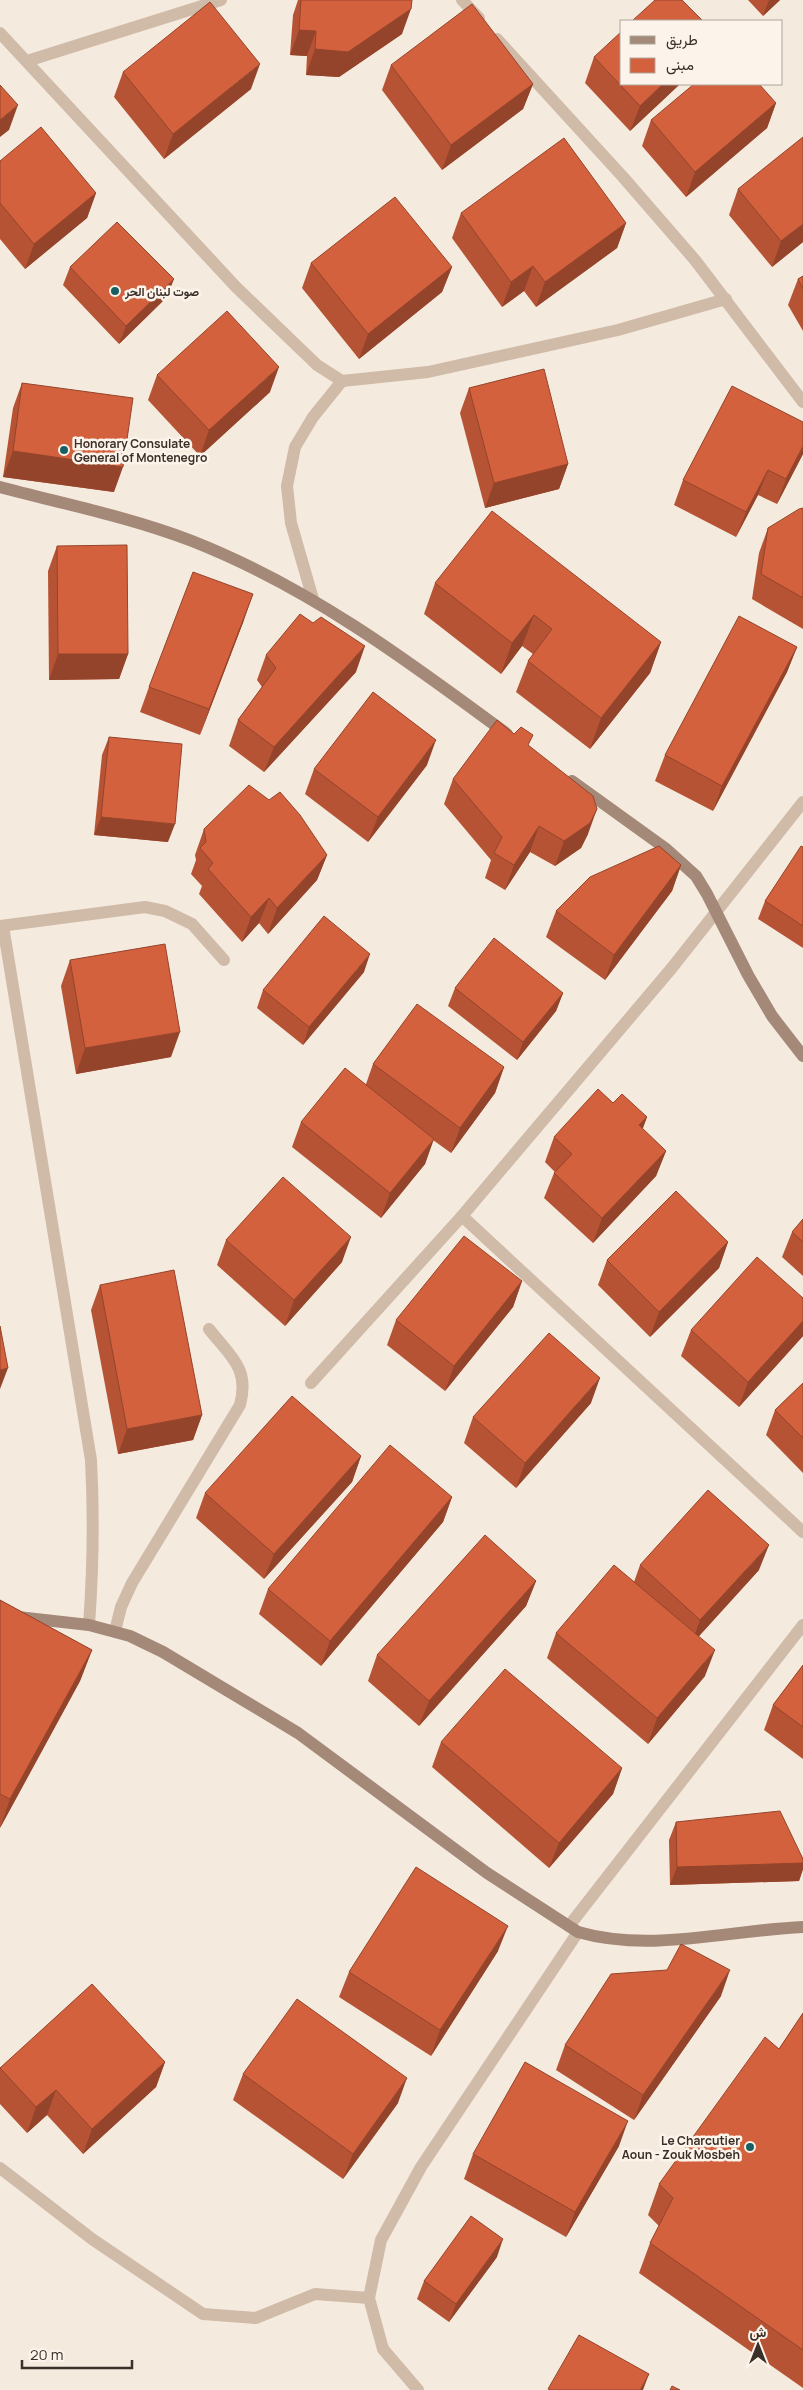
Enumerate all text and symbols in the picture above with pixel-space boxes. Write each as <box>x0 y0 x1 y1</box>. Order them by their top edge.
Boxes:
legend <box>620 20 783 85</box>
text: طريق <box>666 29 698 50</box>
text: مبنى <box>666 54 694 75</box>
place label: صوت لبنان الحر <box>124 283 199 300</box>
marker: صوت لبنان الحر <box>109 285 121 297</box>
place label: Honorary Consulate General of Montenegro <box>74 435 207 466</box>
marker: Honorary Consulate General of Montenegro <box>58 444 70 456</box>
place label: Le Charcutier Aoun - Zouk Mosbeh <box>622 2132 740 2163</box>
marker: Le Charcutier Aoun - Zouk Mosbeh <box>744 2141 756 2153</box>
north arrow <box>733 2320 783 2370</box>
text: ش <box>750 2322 767 2341</box>
scale bar <box>22 2338 132 2370</box>
text: 20 m <box>30 2344 63 2365</box>

